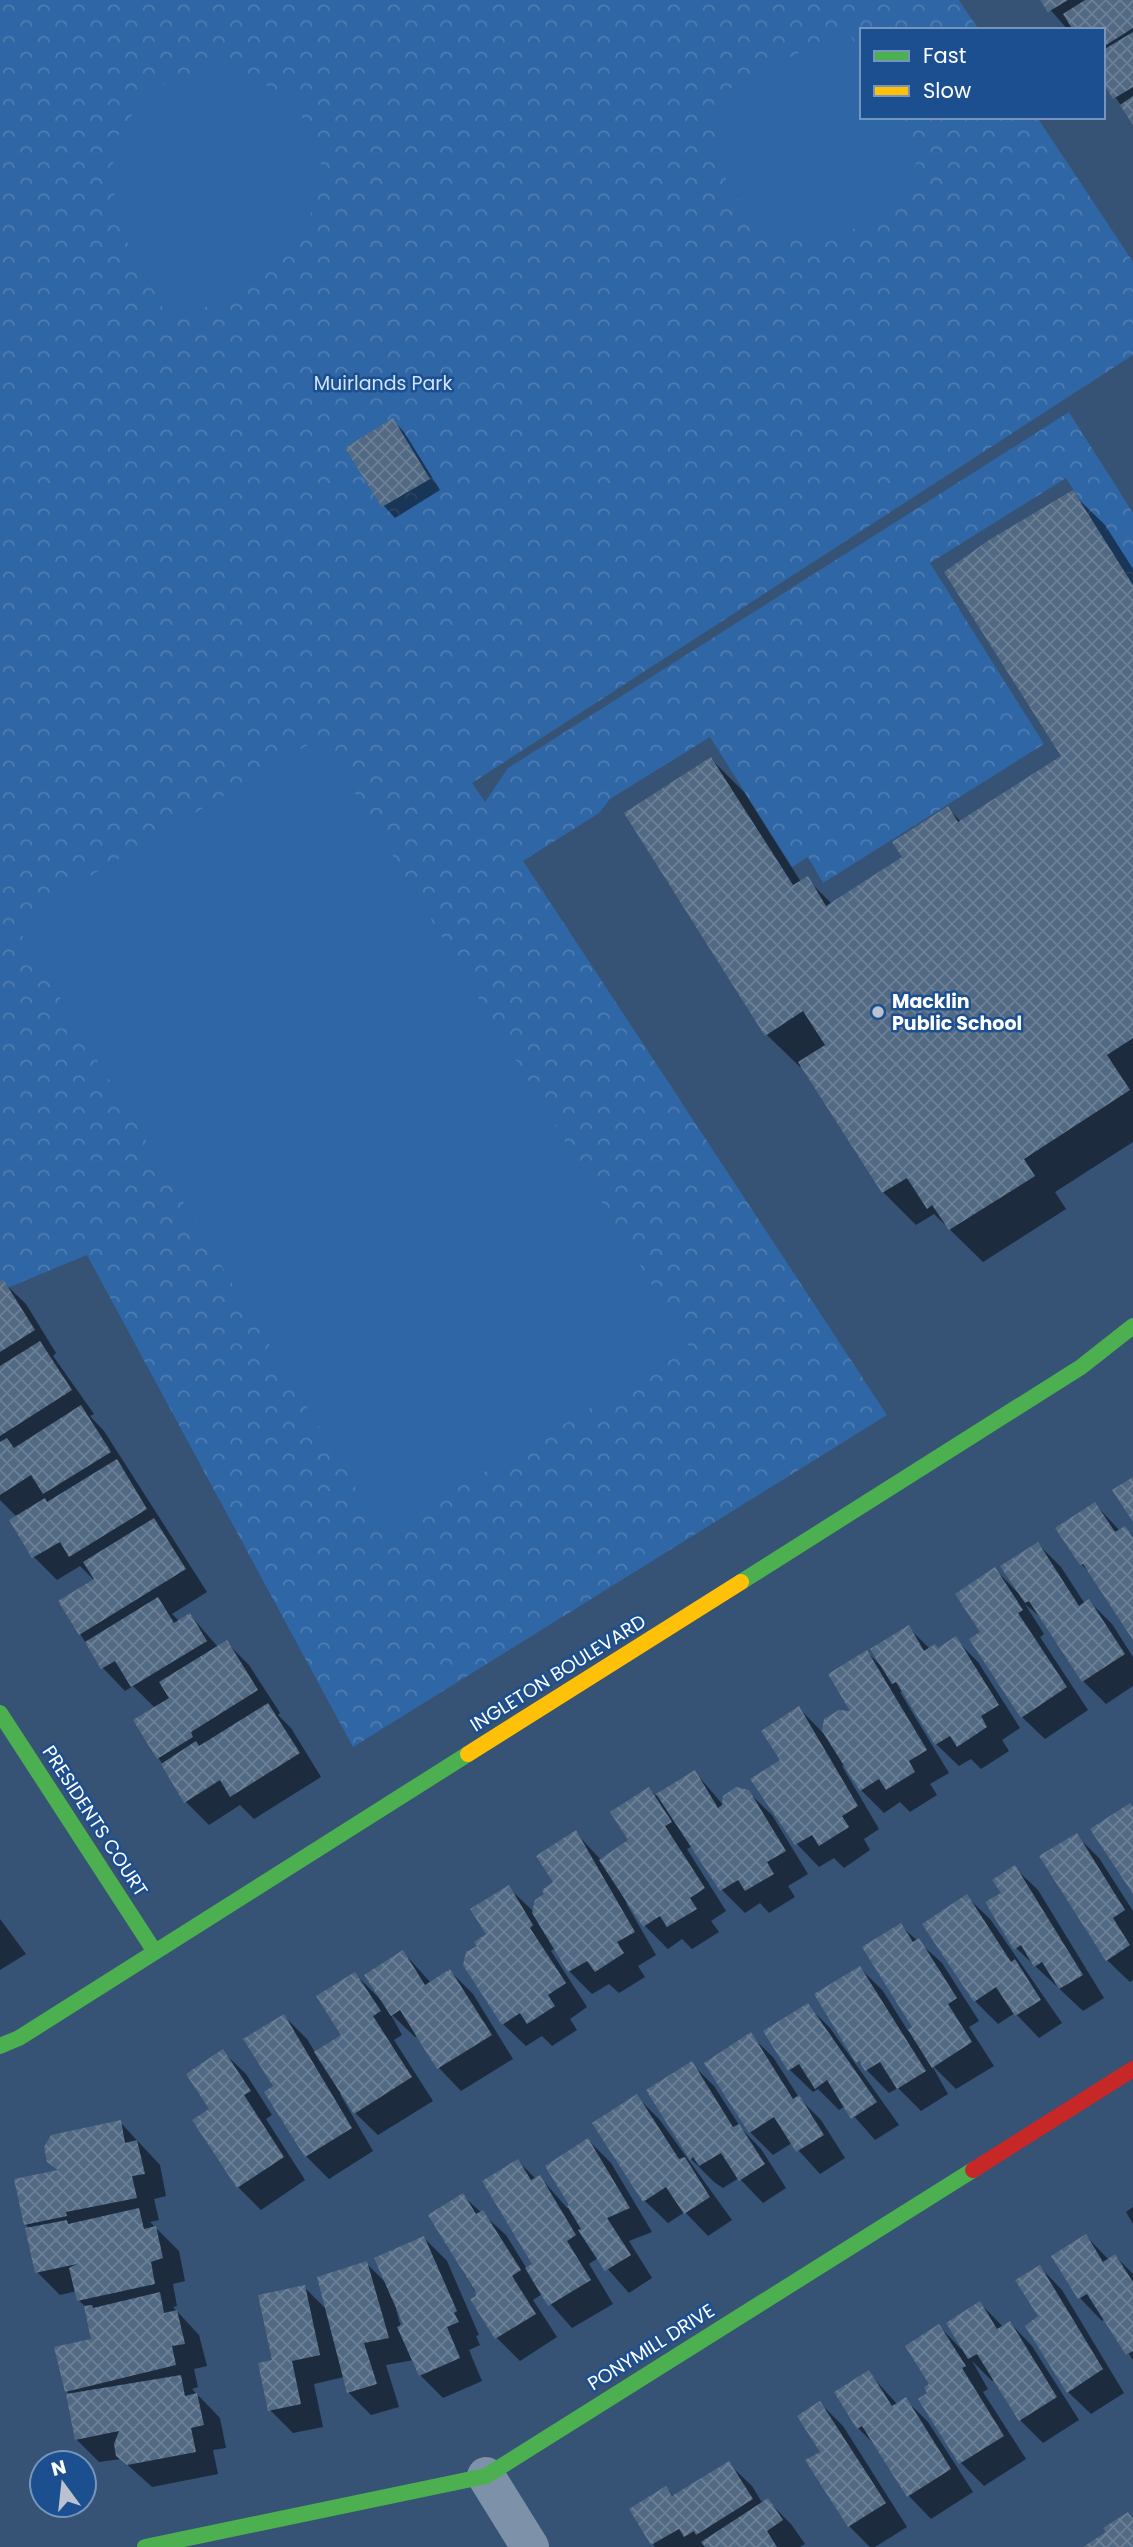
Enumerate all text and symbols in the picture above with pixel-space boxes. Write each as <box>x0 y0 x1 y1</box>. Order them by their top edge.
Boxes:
legend <box>860 28 1105 119</box>
text: Fast <box>923 41 966 70</box>
text: Slow <box>923 76 971 105</box>
park label: Muirlands Park <box>314 370 452 397</box>
place label: Macklin Public School <box>892 988 1022 1037</box>
marker: Macklin Public School <box>870 1004 886 1020</box>
street label: INGLETON BOULEVARD <box>465 1608 651 1738</box>
street label: PRESIDENTS COURT <box>36 1740 154 1902</box>
street label: PONYMILL DRIVE <box>582 2297 720 2397</box>
north arrow <box>28 2449 98 2519</box>
text: N <box>48 2453 69 2483</box>

